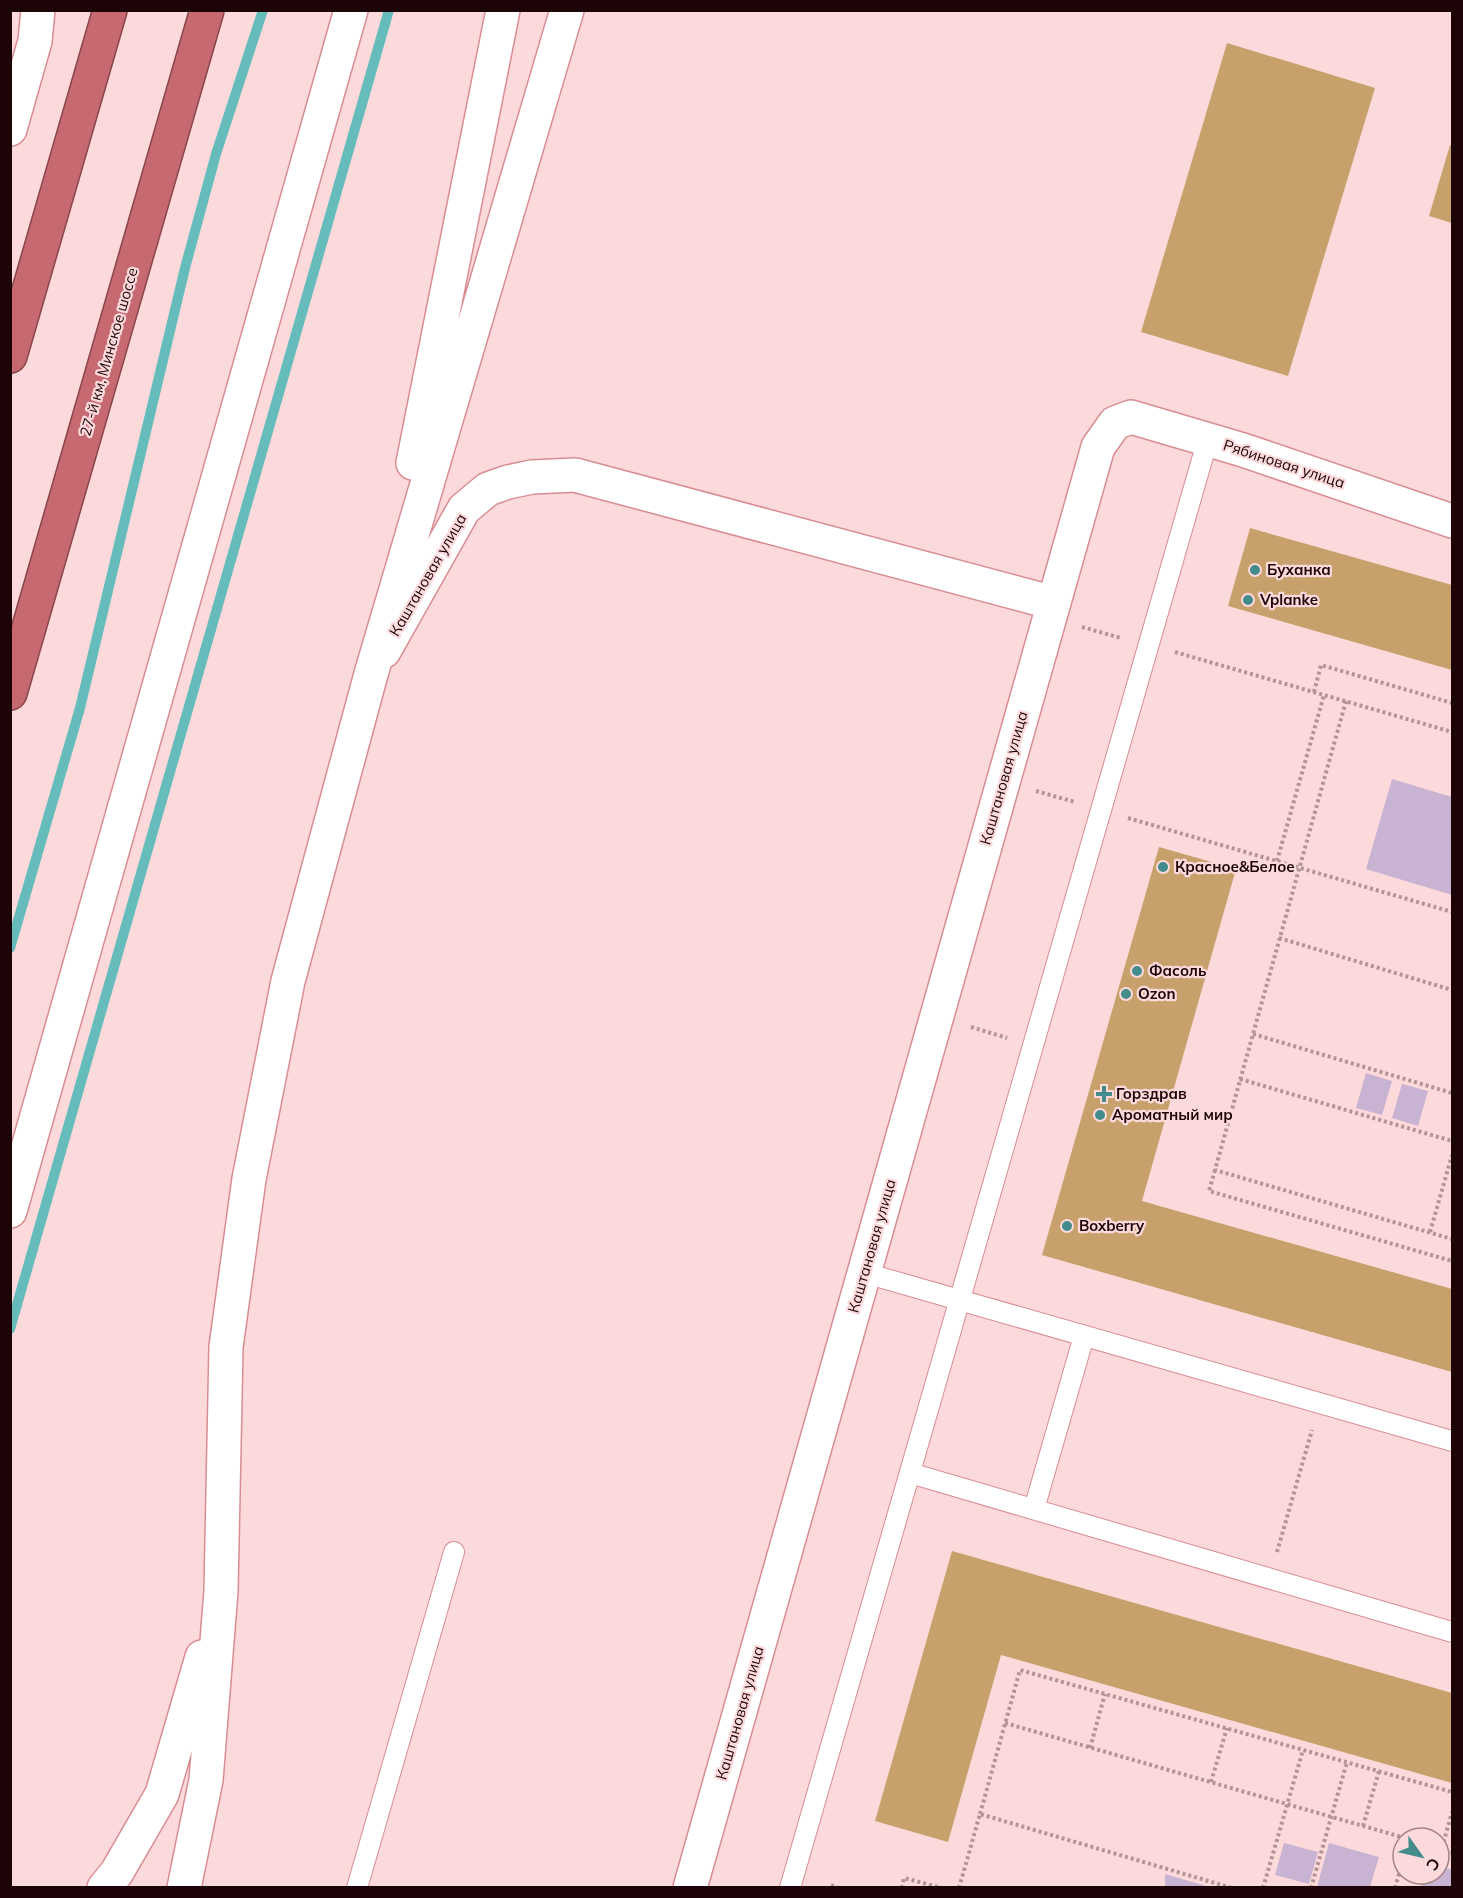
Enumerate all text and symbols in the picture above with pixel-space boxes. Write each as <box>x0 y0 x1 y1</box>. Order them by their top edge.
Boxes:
street label: 27-й км, Минское шоссе <box>75 265 142 438</box>
street label: Рябиновая улица <box>1221 435 1347 492</box>
street label: Каштановая улица <box>385 510 470 639</box>
place label: Буханка <box>1267 560 1331 579</box>
marker: Буханка <box>1248 563 1262 577</box>
place label: Vplanke <box>1259 590 1318 609</box>
marker: Vplanke <box>1241 593 1255 607</box>
street label: Каштановая улица <box>975 709 1032 847</box>
place label: Красное&Белое <box>1175 857 1295 876</box>
marker: Красное&Белое <box>1156 860 1170 874</box>
place label: Фасоль <box>1149 961 1206 980</box>
marker: Фасоль <box>1130 964 1144 978</box>
place label: Ozon <box>1138 984 1175 1003</box>
marker: Ozon <box>1119 987 1133 1001</box>
place label: Горздрав <box>1116 1084 1187 1103</box>
marker: Горздрав <box>1097 1087 1111 1101</box>
place label: Ароматный мир <box>1112 1105 1233 1124</box>
marker: Ароматный мир <box>1093 1108 1107 1122</box>
street label: Каштановая улица <box>843 1177 900 1315</box>
place label: Boxberry <box>1079 1216 1145 1235</box>
marker: Boxberry <box>1060 1219 1074 1233</box>
street label: Каштановая улица <box>711 1644 768 1782</box>
north arrow <box>1391 1826 1451 1886</box>
text: С <box>1422 1854 1445 1875</box>

